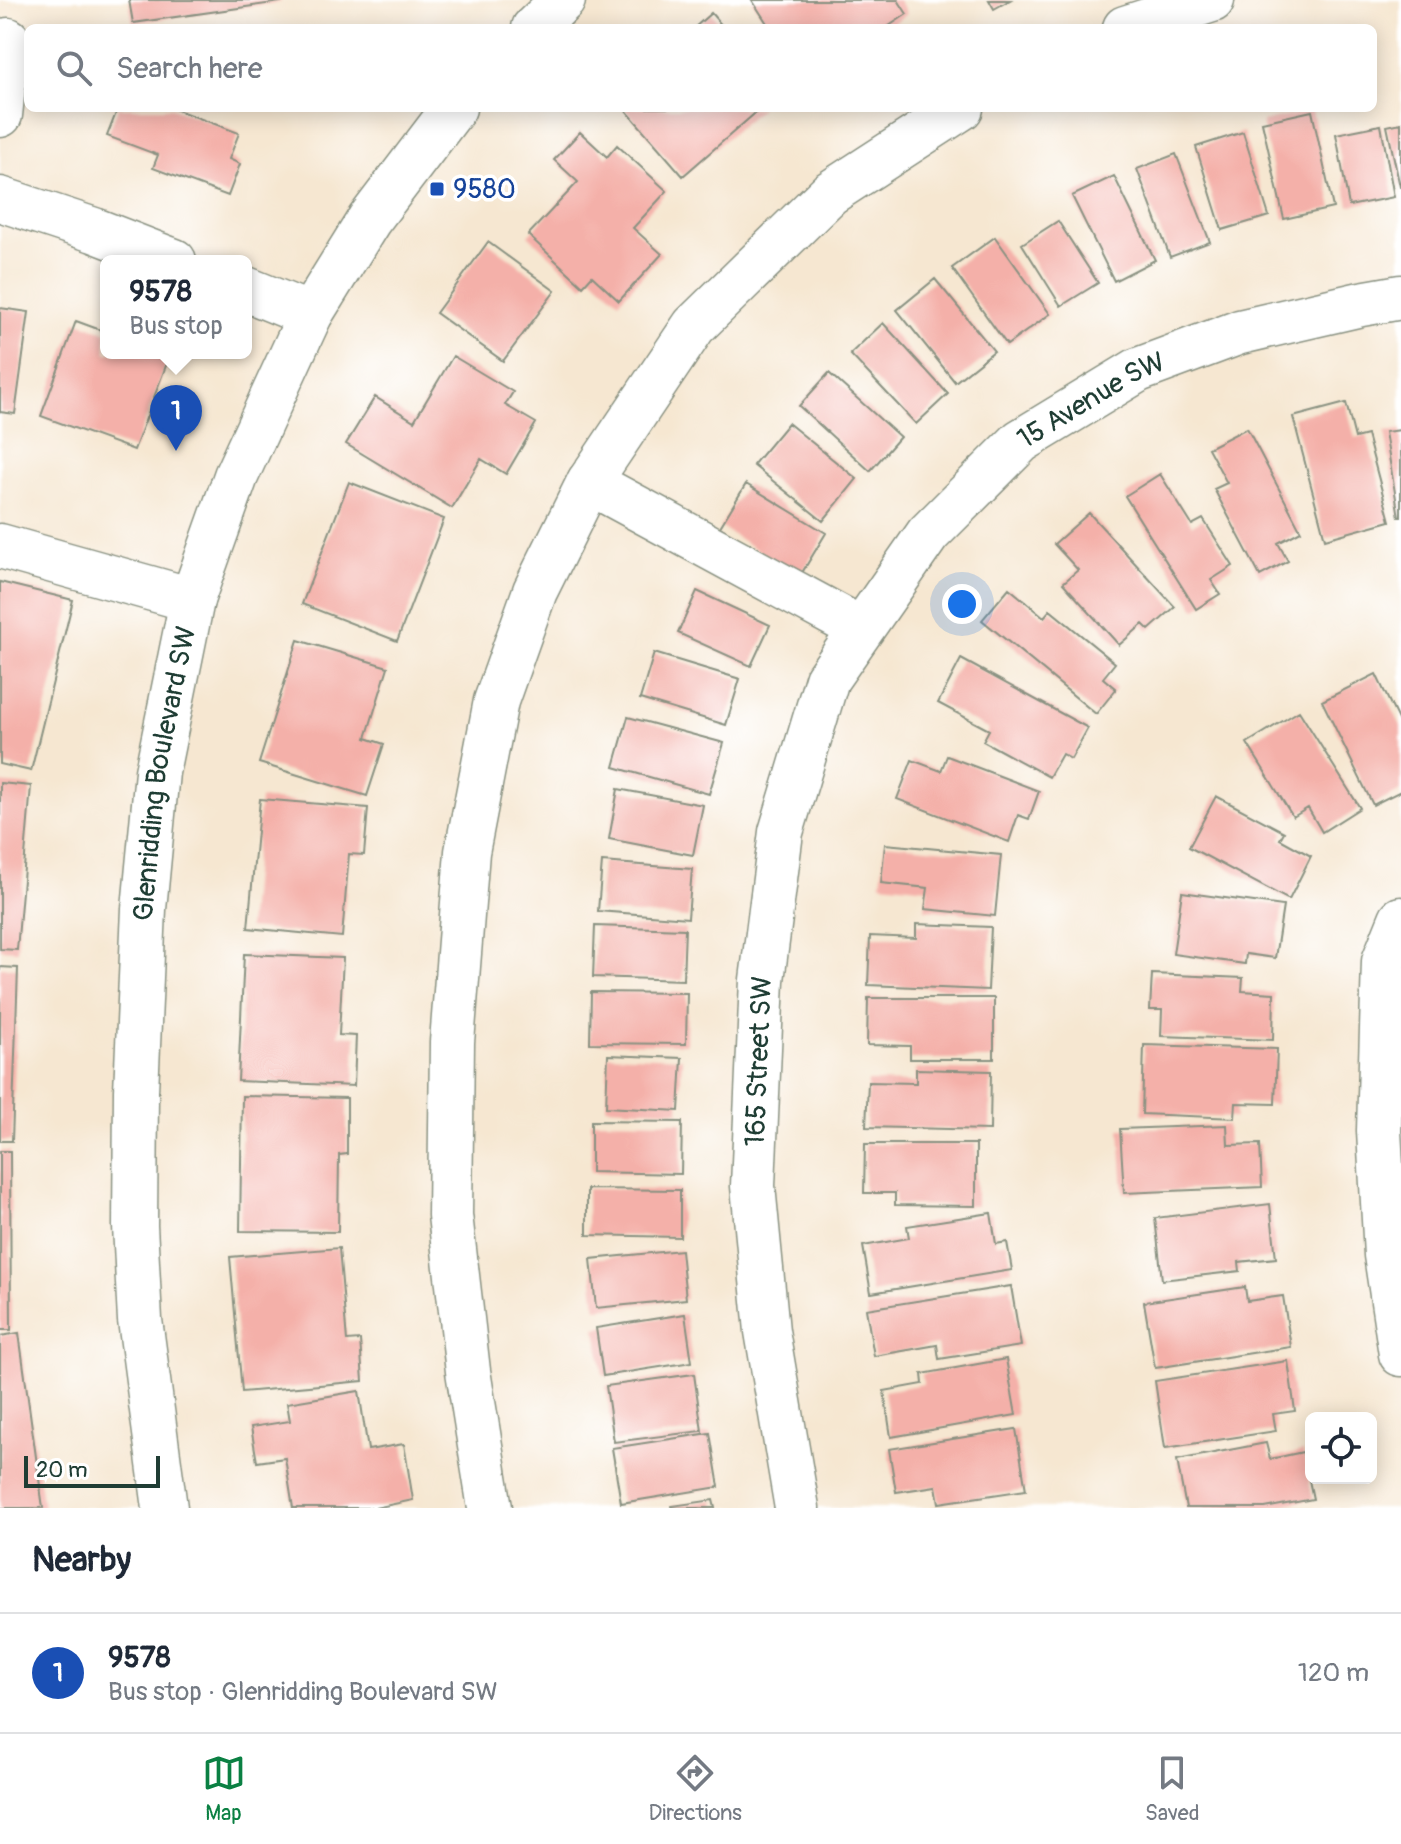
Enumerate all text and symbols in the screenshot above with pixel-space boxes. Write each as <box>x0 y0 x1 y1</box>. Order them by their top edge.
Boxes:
search box <box>24 24 1377 112</box>
icon: search <box>52 46 96 90</box>
text: Search here <box>116 50 263 87</box>
place label: 9580 <box>453 172 516 207</box>
marker: 9580 <box>428 180 446 198</box>
popup <box>100 255 252 359</box>
text: 9578 <box>129 273 192 310</box>
text: Bus stop <box>129 310 223 342</box>
street label: 15 Avenue SW <box>1011 344 1169 456</box>
pin: 1 <box>150 385 202 451</box>
your location <box>942 584 982 624</box>
street label: Glenridding Boulevard SW <box>126 623 204 922</box>
street label: 165 Street SW <box>737 975 780 1147</box>
map controls <box>1305 1412 1377 1484</box>
button: locate <box>1305 1412 1377 1484</box>
scale bar <box>24 1452 160 1488</box>
text: 20 m <box>36 1456 88 1484</box>
text: Nearby <box>32 1539 131 1582</box>
text: 9578 <box>108 1639 171 1676</box>
text: 1 <box>53 1657 63 1689</box>
text: 120 m <box>1298 1657 1369 1689</box>
text: Bus stop · Glenridding Boulevard SW <box>108 1676 498 1708</box>
tab: Map <box>202 1751 246 1827</box>
tab: Directions <box>649 1751 742 1827</box>
tab: Saved <box>1145 1751 1199 1827</box>

